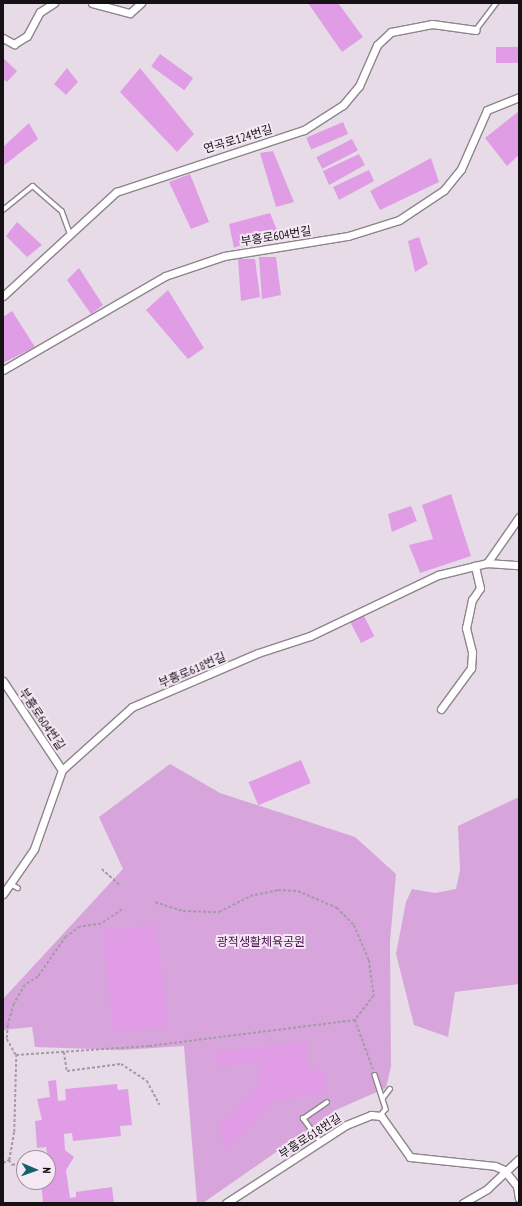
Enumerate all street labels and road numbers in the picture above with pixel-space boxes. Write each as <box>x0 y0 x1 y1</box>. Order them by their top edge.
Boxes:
street label: 연곡로124번길 <box>202 122 274 156</box>
street label: 부흥로604번길 <box>240 223 312 249</box>
street label: 부흥로618번길 <box>156 649 228 691</box>
street label: 부흥로604번길 <box>16 685 68 753</box>
street label: 부흥로618번길 <box>276 1111 344 1161</box>

